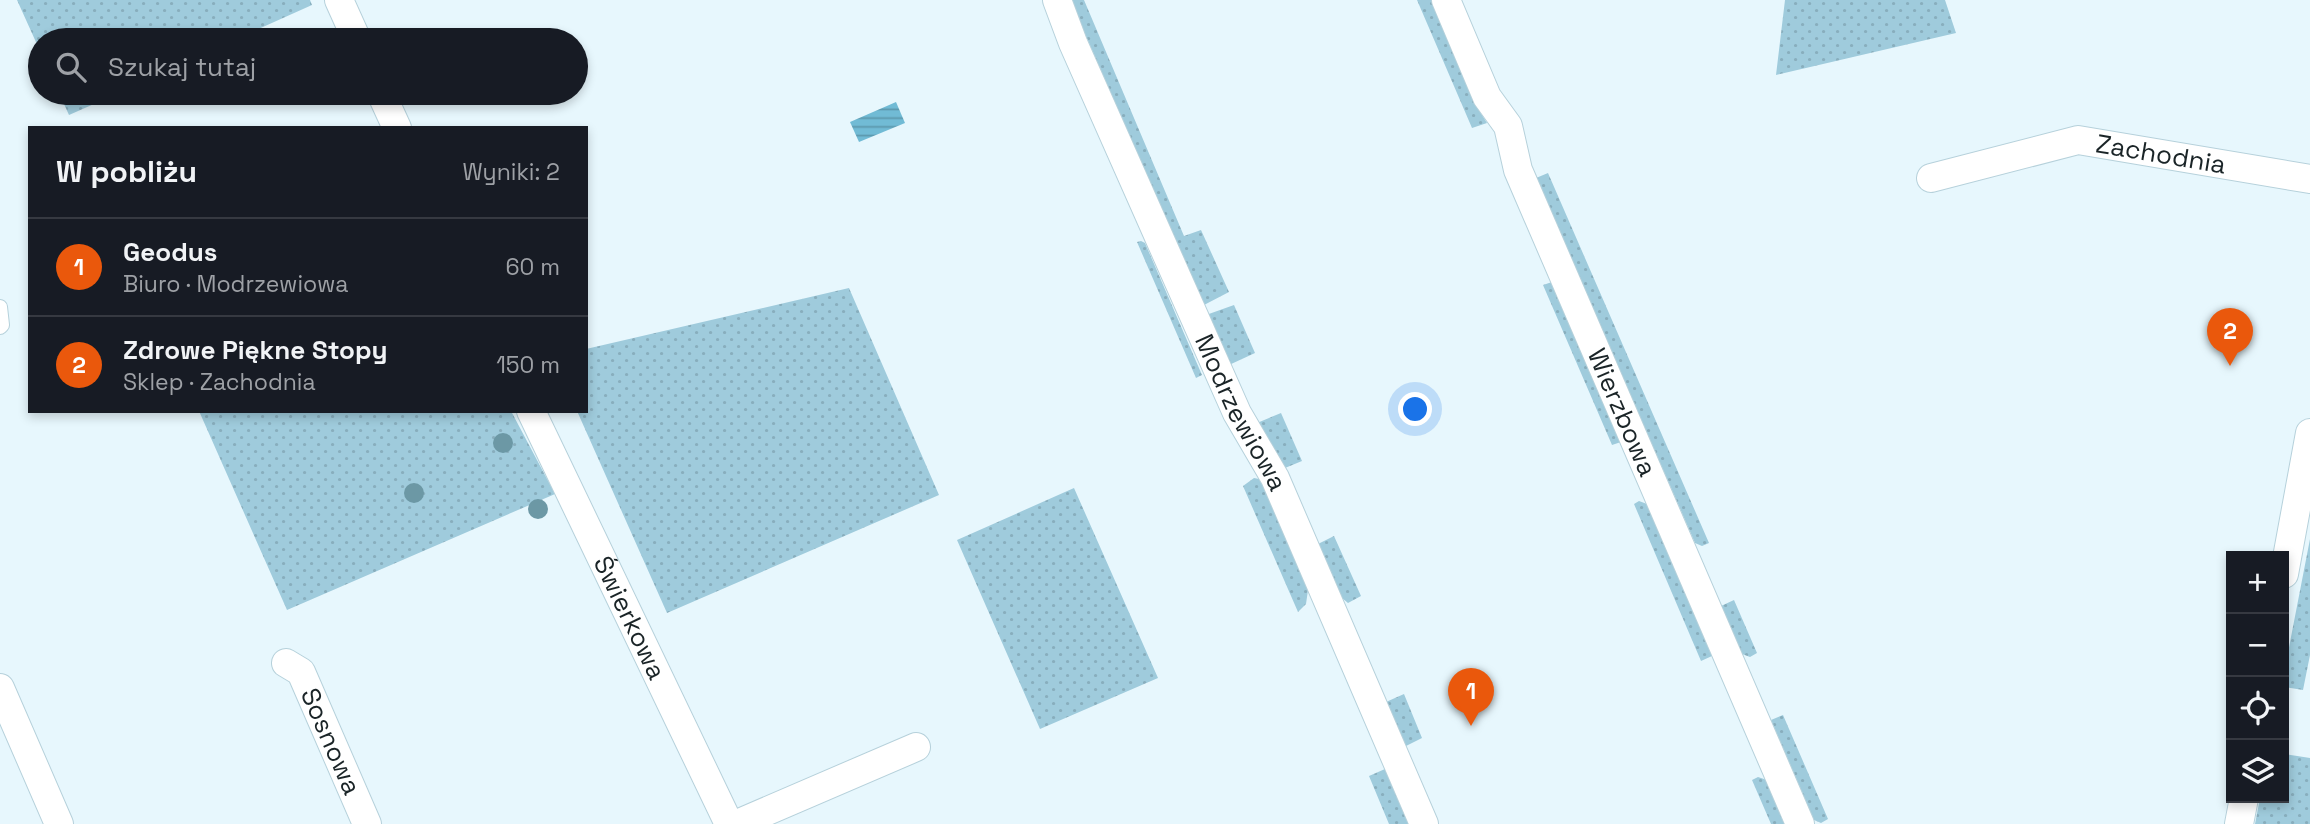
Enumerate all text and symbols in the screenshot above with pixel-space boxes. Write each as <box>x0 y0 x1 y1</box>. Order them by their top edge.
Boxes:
search box <box>28 28 588 105</box>
icon: search <box>52 48 90 86</box>
text: Szukaj tutaj <box>108 50 256 84</box>
street label: Zachodnia <box>2093 126 2229 182</box>
text: W pobliżu <box>56 152 197 191</box>
text: Wyniki: 2 <box>463 157 560 187</box>
text: Geodus <box>123 235 217 269</box>
text: 1 <box>74 252 84 282</box>
text: 60 m <box>505 252 560 282</box>
text: Biuro · Modrzewiowa <box>123 269 349 299</box>
pin: 2 <box>2207 308 2253 366</box>
street label: Modrzewiowa <box>1187 329 1295 496</box>
text: Zdrowe Piękne Stopy <box>123 333 388 367</box>
street label: Wierzbowa <box>1580 343 1665 481</box>
text: 2 <box>72 350 86 380</box>
text: 150 m <box>496 350 560 380</box>
text: Sklep · Zachodnia <box>123 367 316 397</box>
your location <box>1398 392 1432 426</box>
street label: Świerkowa <box>586 550 674 685</box>
map controls <box>2226 551 2289 803</box>
button: + <box>2226 551 2289 614</box>
button: − <box>2226 614 2289 677</box>
pin: 1 <box>1448 668 1494 726</box>
button: locate <box>2226 677 2289 740</box>
street label: Sosnowa <box>293 683 369 800</box>
button: layers <box>2226 740 2289 803</box>

